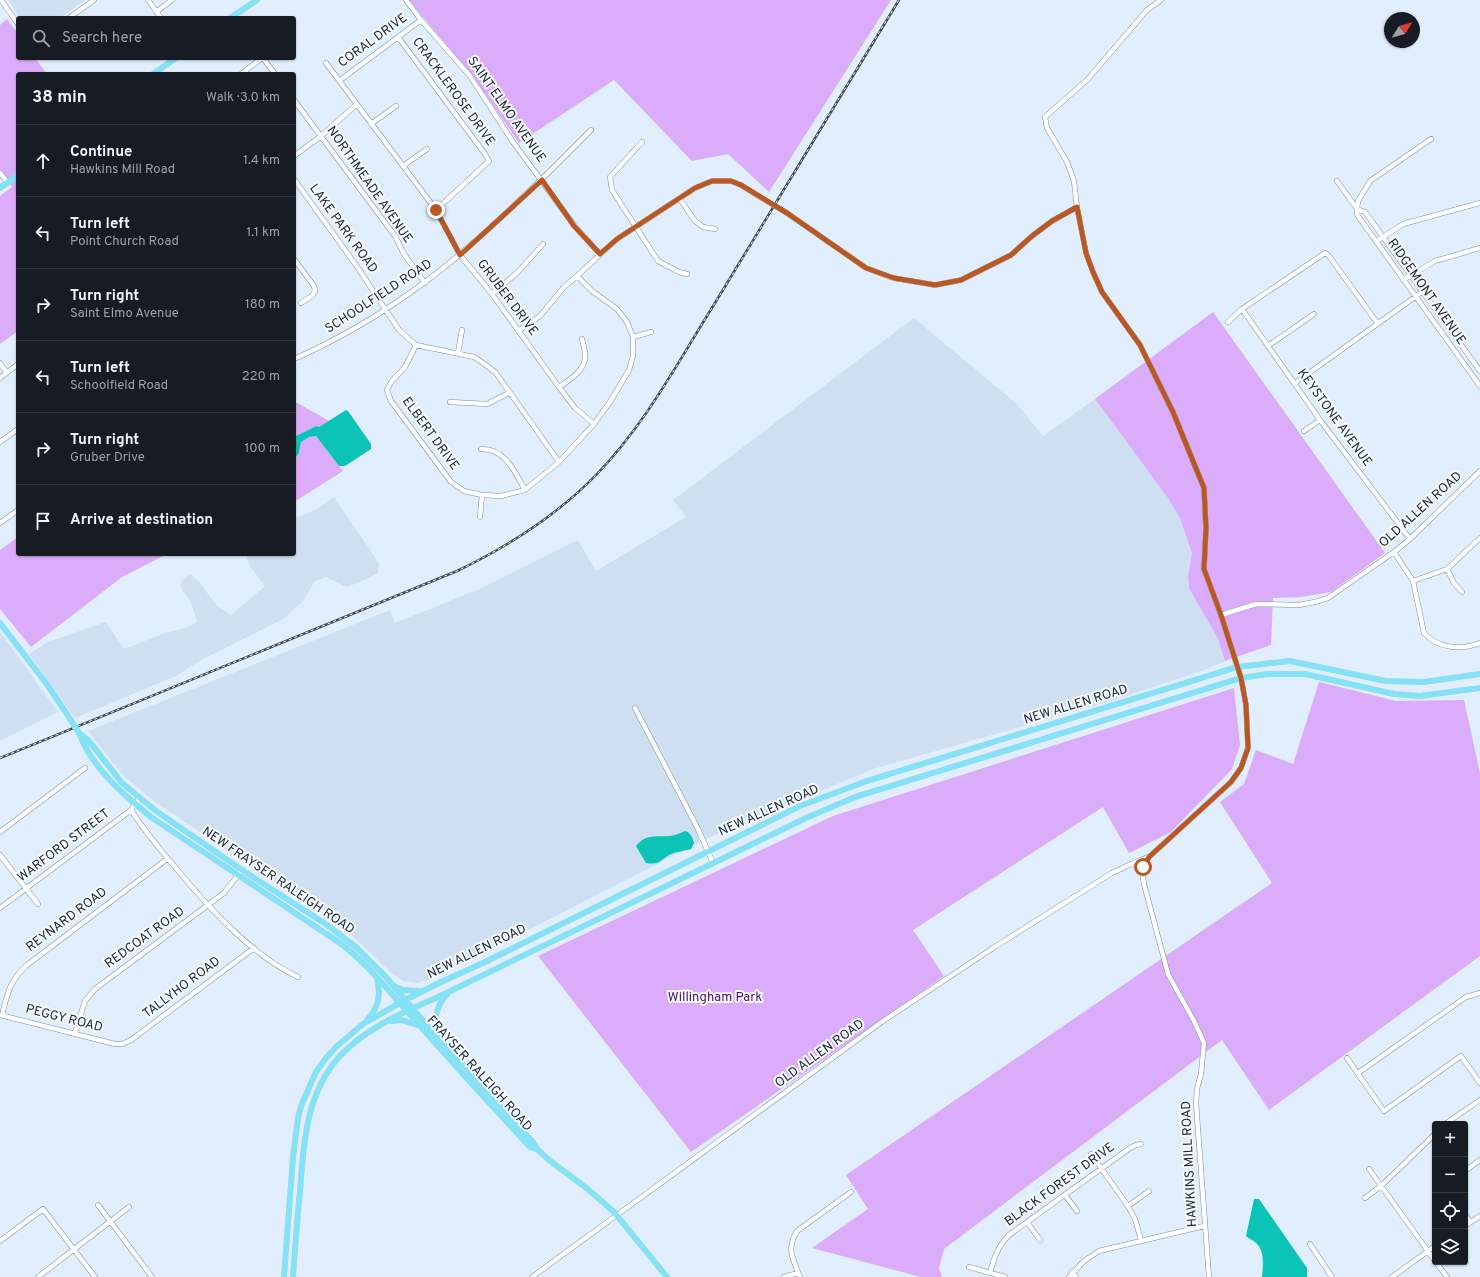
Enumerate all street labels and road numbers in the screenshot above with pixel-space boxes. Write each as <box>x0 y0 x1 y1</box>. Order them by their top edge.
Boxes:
street label: CORAL DRIVE <box>335 11 411 71</box>
street label: CRACKLEROSE DRIVE <box>408 34 498 150</box>
street label: SAINT ELMO AVENUE <box>463 54 549 166</box>
street label: NORTHMEADE AVENUE <box>323 123 415 247</box>
street label: LAKE PARK ROAD <box>305 181 381 277</box>
street label: RIDGEMONT AVENUE <box>1383 236 1469 348</box>
street label: SCHOOLFIELD ROAD <box>323 256 435 338</box>
street label: GRUBER DRIVE <box>473 257 541 339</box>
street label: KEYSTONE AVENUE <box>1293 366 1375 470</box>
street label: ELBERT DRIVE <box>398 394 462 474</box>
street label: OLD ALLEN ROAD <box>1376 469 1466 551</box>
street label: NEW ALLEN ROAD <box>1022 682 1130 728</box>
street label: NEW ALLEN ROAD <box>716 782 822 840</box>
street label: WARFORD STREET <box>15 806 113 886</box>
street label: NEW FRAYSER RALEIGH ROAD <box>199 824 357 938</box>
street label: REYNARD ROAD <box>23 884 111 956</box>
street label: REDCOAT ROAD <box>102 904 188 972</box>
street label: NEW ALLEN ROAD <box>425 921 529 983</box>
street label: TALLYHO ROAD <box>140 954 224 1022</box>
street label: PEGGY ROAD <box>24 1002 104 1036</box>
street label: FRAYSER RALEIGH ROAD <box>423 1013 535 1135</box>
street label: OLD ALLEN ROAD <box>772 1016 868 1092</box>
street label: HAWKINS MILL ROAD <box>1179 1100 1201 1228</box>
street label: BLACK FOREST DRIVE <box>1002 1140 1118 1230</box>

